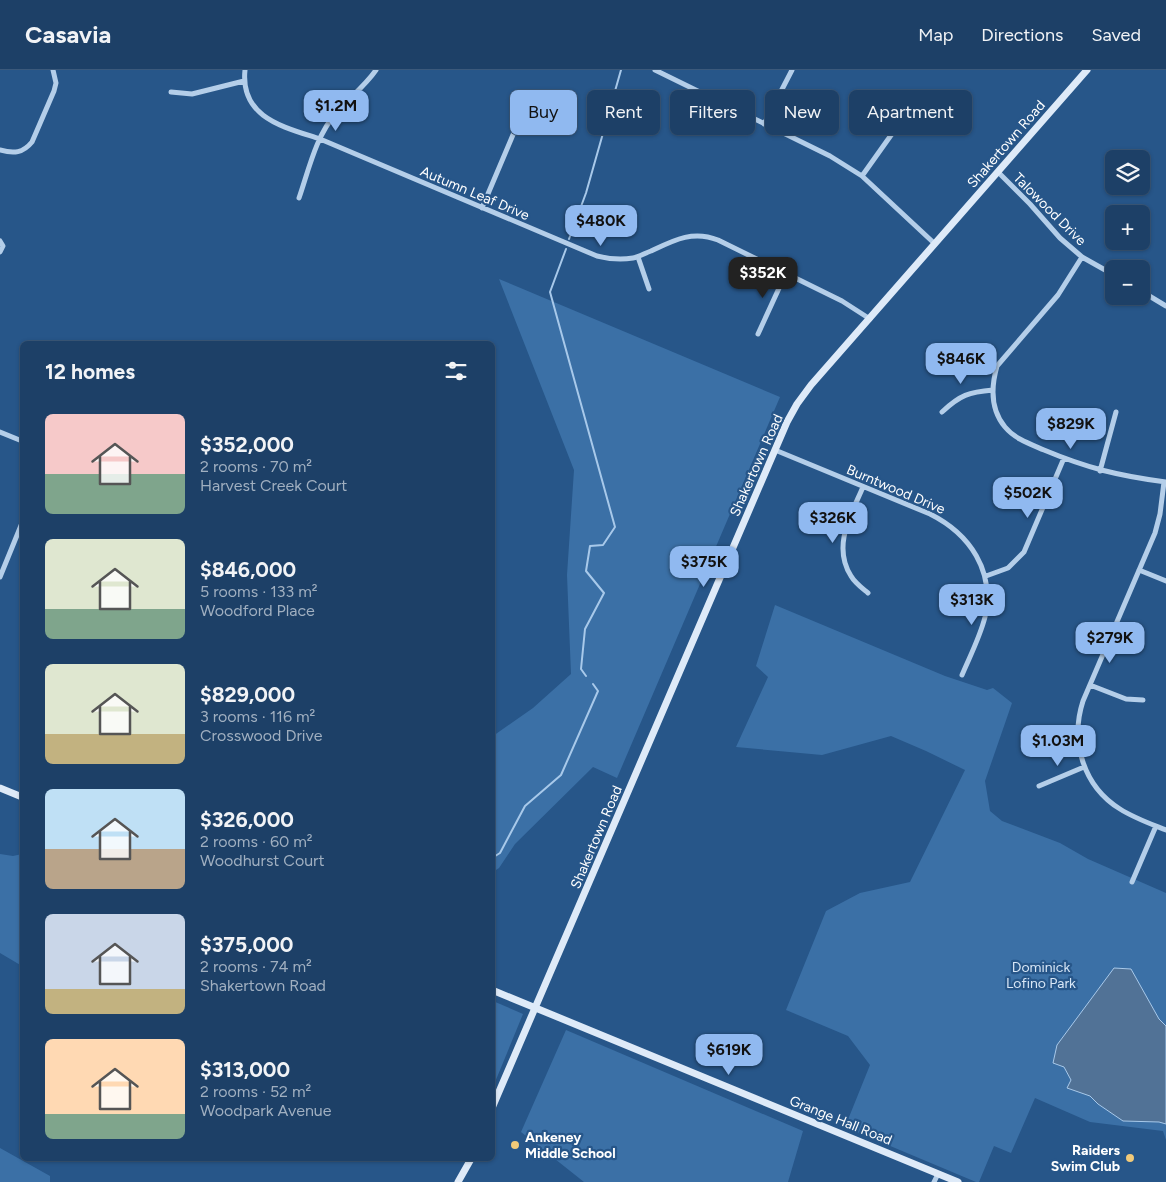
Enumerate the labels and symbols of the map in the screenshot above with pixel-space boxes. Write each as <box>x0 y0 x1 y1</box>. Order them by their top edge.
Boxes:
pin: $1.2M <box>301 90 371 132</box>
street label: Shakertown Road <box>964 97 1049 192</box>
street label: Autumn Leaf Drive <box>418 163 532 224</box>
street label: Talowood Drive <box>1010 169 1090 250</box>
pin: $480K <box>566 204 636 247</box>
pin: $352K <box>728 256 798 299</box>
pin: $846K <box>926 342 996 385</box>
pin: $829K <box>1036 408 1106 450</box>
street label: Shakertown Road <box>726 411 787 519</box>
street label: Burntwood Drive <box>844 461 948 518</box>
pin: $502K <box>993 476 1063 519</box>
pin: $326K <box>798 502 868 544</box>
pin: $375K <box>669 546 739 588</box>
pin: $313K <box>937 584 1007 626</box>
pin: $279K <box>1075 622 1145 664</box>
pin: $1.03M <box>1017 724 1099 767</box>
street label: Shakertown Road <box>567 783 626 891</box>
park label: Dominick Lofino Park <box>1006 959 1076 992</box>
pin: $619K <box>694 1034 764 1076</box>
street label: Grange Hall Road <box>787 1092 895 1149</box>
place label: Ankeney Middle School <box>525 1129 616 1162</box>
marker: Ankeney Middle School <box>509 1139 521 1151</box>
place label: Raiders Swim Club <box>1051 1142 1120 1175</box>
marker: Raiders Swim Club <box>1124 1152 1136 1164</box>

